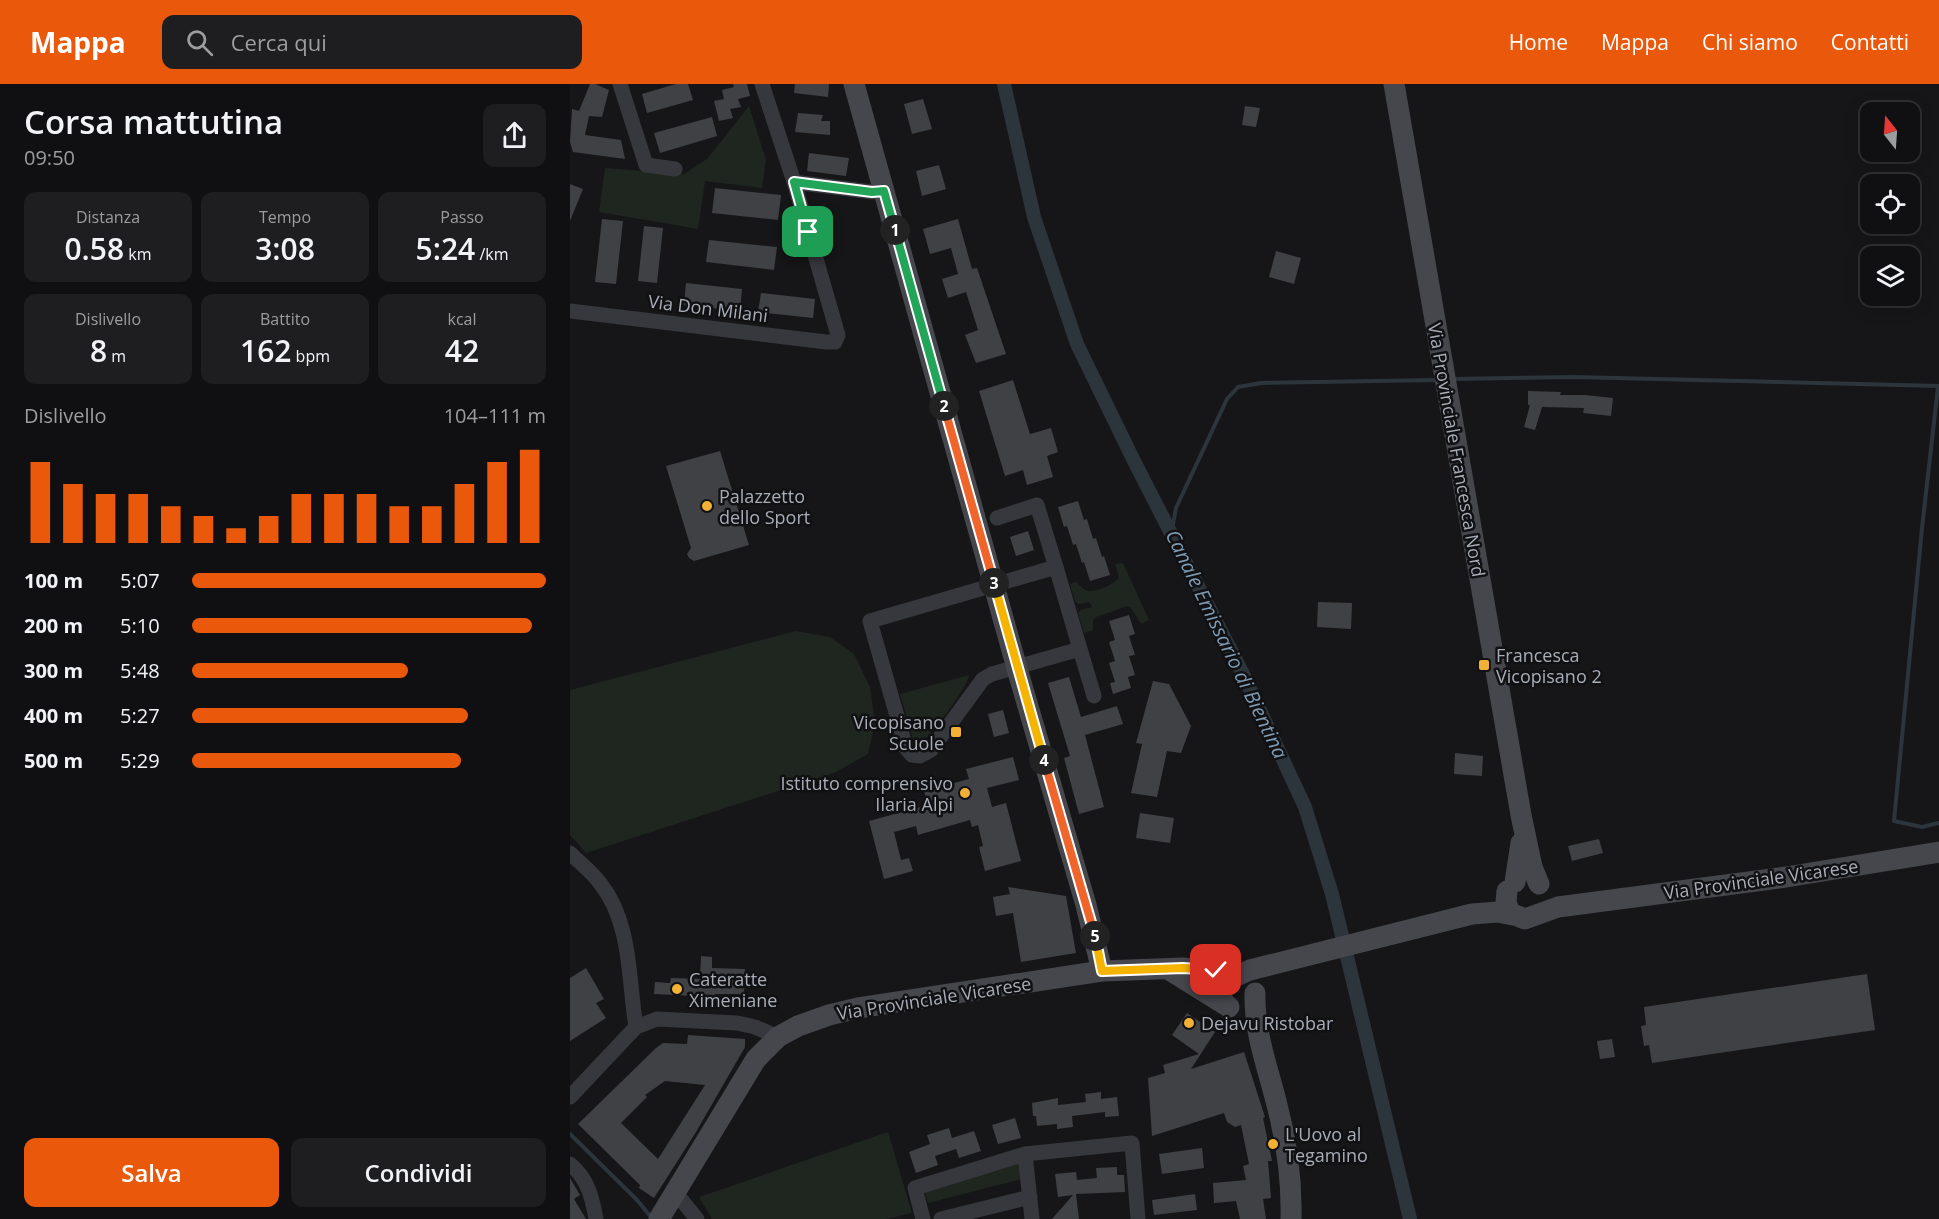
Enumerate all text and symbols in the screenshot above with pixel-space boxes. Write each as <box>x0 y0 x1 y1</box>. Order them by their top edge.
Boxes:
search box <box>162 15 582 69</box>
text: Mappa <box>30 23 126 61</box>
icon: search <box>183 26 216 59</box>
text: Cerca qui <box>231 27 327 57</box>
text: Home <box>1509 28 1568 56</box>
text: Mappa <box>1601 28 1669 56</box>
text: Chi siamo <box>1702 28 1798 56</box>
text: Contatti <box>1831 28 1909 56</box>
text: Corsa mattutina <box>24 99 283 144</box>
north arrow <box>1860 102 1920 162</box>
map controls <box>1860 102 1920 306</box>
button: share <box>483 104 546 167</box>
text: 09:50 <box>24 144 75 171</box>
button: locate <box>1860 174 1920 234</box>
text: Distanza <box>76 206 140 228</box>
text: Tempo <box>259 206 311 228</box>
text: Passo <box>440 206 484 228</box>
pin <box>782 206 833 257</box>
icon: arrive <box>791 215 824 248</box>
pin: 1 <box>880 215 910 245</box>
text: 1 <box>890 219 900 241</box>
text: 0.58 <box>64 228 124 269</box>
text: 3:08 <box>255 228 315 269</box>
text: 5:24 <box>416 228 475 269</box>
text: km <box>124 243 152 265</box>
text: /km <box>475 243 508 265</box>
button: layers <box>1860 246 1920 306</box>
street label: Via Don Milani <box>647 289 769 327</box>
text: Dislivello <box>75 308 141 330</box>
text: Battito <box>260 308 310 330</box>
text: kcal <box>448 308 477 330</box>
street label: Via Provinciale Francesca Nord <box>1423 321 1491 579</box>
text: 8 <box>90 330 107 371</box>
text: 162 <box>240 330 291 371</box>
text: 42 <box>445 330 479 371</box>
text: m <box>107 345 126 367</box>
text: bpm <box>291 345 330 367</box>
pin: 2 <box>929 391 959 421</box>
text: 2 <box>939 395 949 417</box>
text: Dislivello <box>24 402 107 429</box>
text: 104–111 m <box>444 402 546 429</box>
place label: Palazzetto dello Sport <box>719 484 810 529</box>
marker: Palazzetto dello Sport <box>700 499 714 513</box>
water label: Canale Emissario di Bientina <box>1160 525 1294 763</box>
text: 100 m <box>24 567 83 594</box>
text: 5:07 <box>120 567 160 594</box>
pin: 3 <box>979 568 1009 598</box>
text: 3 <box>989 572 999 594</box>
text: 200 m <box>24 612 83 639</box>
text: 5:10 <box>120 612 160 639</box>
place label: Francesca Vicopisano 2 <box>1496 643 1602 688</box>
text: 300 m <box>24 657 83 684</box>
text: 5:48 <box>120 657 160 684</box>
marker: Francesca Vicopisano 2 <box>1477 658 1491 672</box>
text: 400 m <box>24 702 83 729</box>
text: 5:27 <box>120 702 160 729</box>
place label: Vicopisano Scuole <box>853 710 944 755</box>
marker: Vicopisano Scuole <box>949 725 963 739</box>
pin: 4 <box>1029 745 1059 775</box>
text: 500 m <box>24 747 83 774</box>
text: 5:29 <box>120 747 160 774</box>
text: 4 <box>1039 749 1049 771</box>
place label: Istituto comprensivo Ilaria Alpi <box>780 771 953 816</box>
marker: Istituto comprensivo Ilaria Alpi <box>958 786 972 800</box>
street label: Via Provinciale Vicarese <box>1662 853 1860 905</box>
pin: 5 <box>1080 921 1110 951</box>
text: 5 <box>1090 925 1100 947</box>
pin <box>1190 944 1241 995</box>
icon: check <box>1199 953 1232 986</box>
place label: Cateratte Ximeniane <box>689 967 777 1012</box>
street label: Via Provinciale Vicarese <box>835 971 1033 1025</box>
marker: Cateratte Ximeniane <box>670 982 684 996</box>
place label: Dejavu Ristobar <box>1201 1011 1334 1035</box>
marker: Dejavu Ristobar <box>1182 1016 1196 1030</box>
place label: L'Uovo al Tegamino <box>1285 1122 1368 1167</box>
marker: L'Uovo al Tegamino <box>1266 1137 1280 1151</box>
button: Salva <box>24 1138 279 1207</box>
button: Condividi <box>291 1138 546 1207</box>

